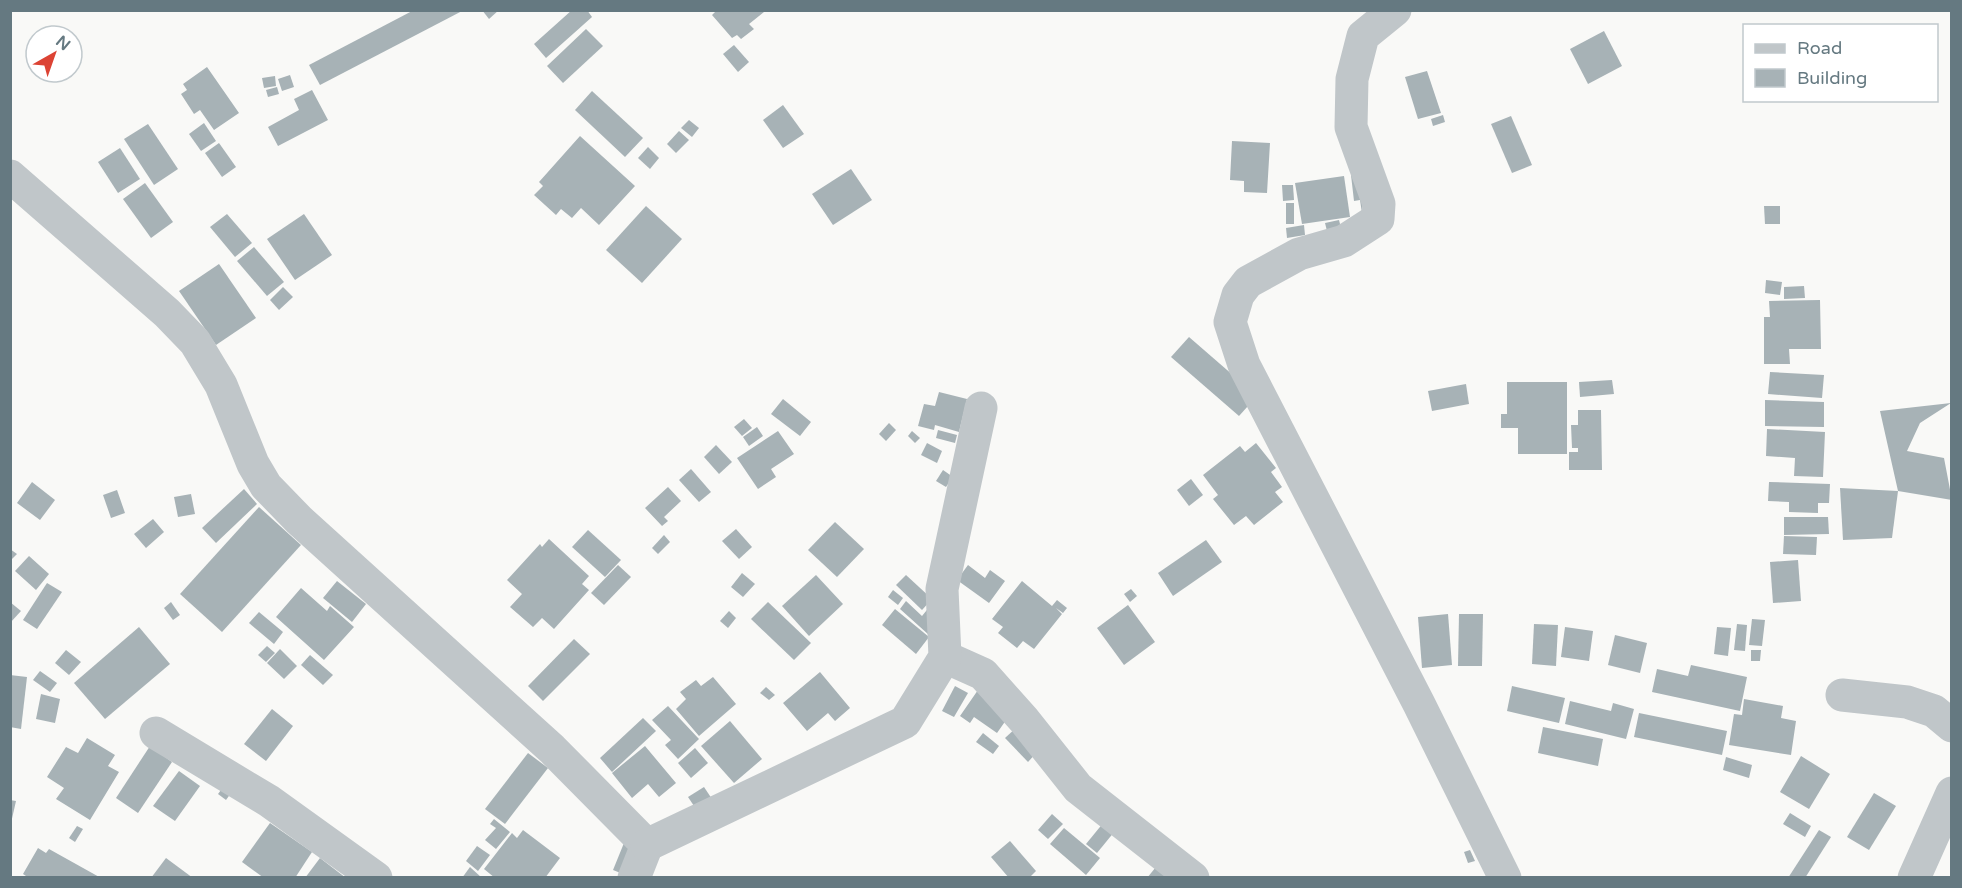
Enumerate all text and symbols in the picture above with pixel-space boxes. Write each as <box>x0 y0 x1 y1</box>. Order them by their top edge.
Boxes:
north arrow <box>24 24 84 84</box>
legend <box>1743 24 1938 102</box>
text: N <box>52 31 74 55</box>
text: Road <box>1797 37 1842 59</box>
text: Building <box>1797 67 1867 89</box>

